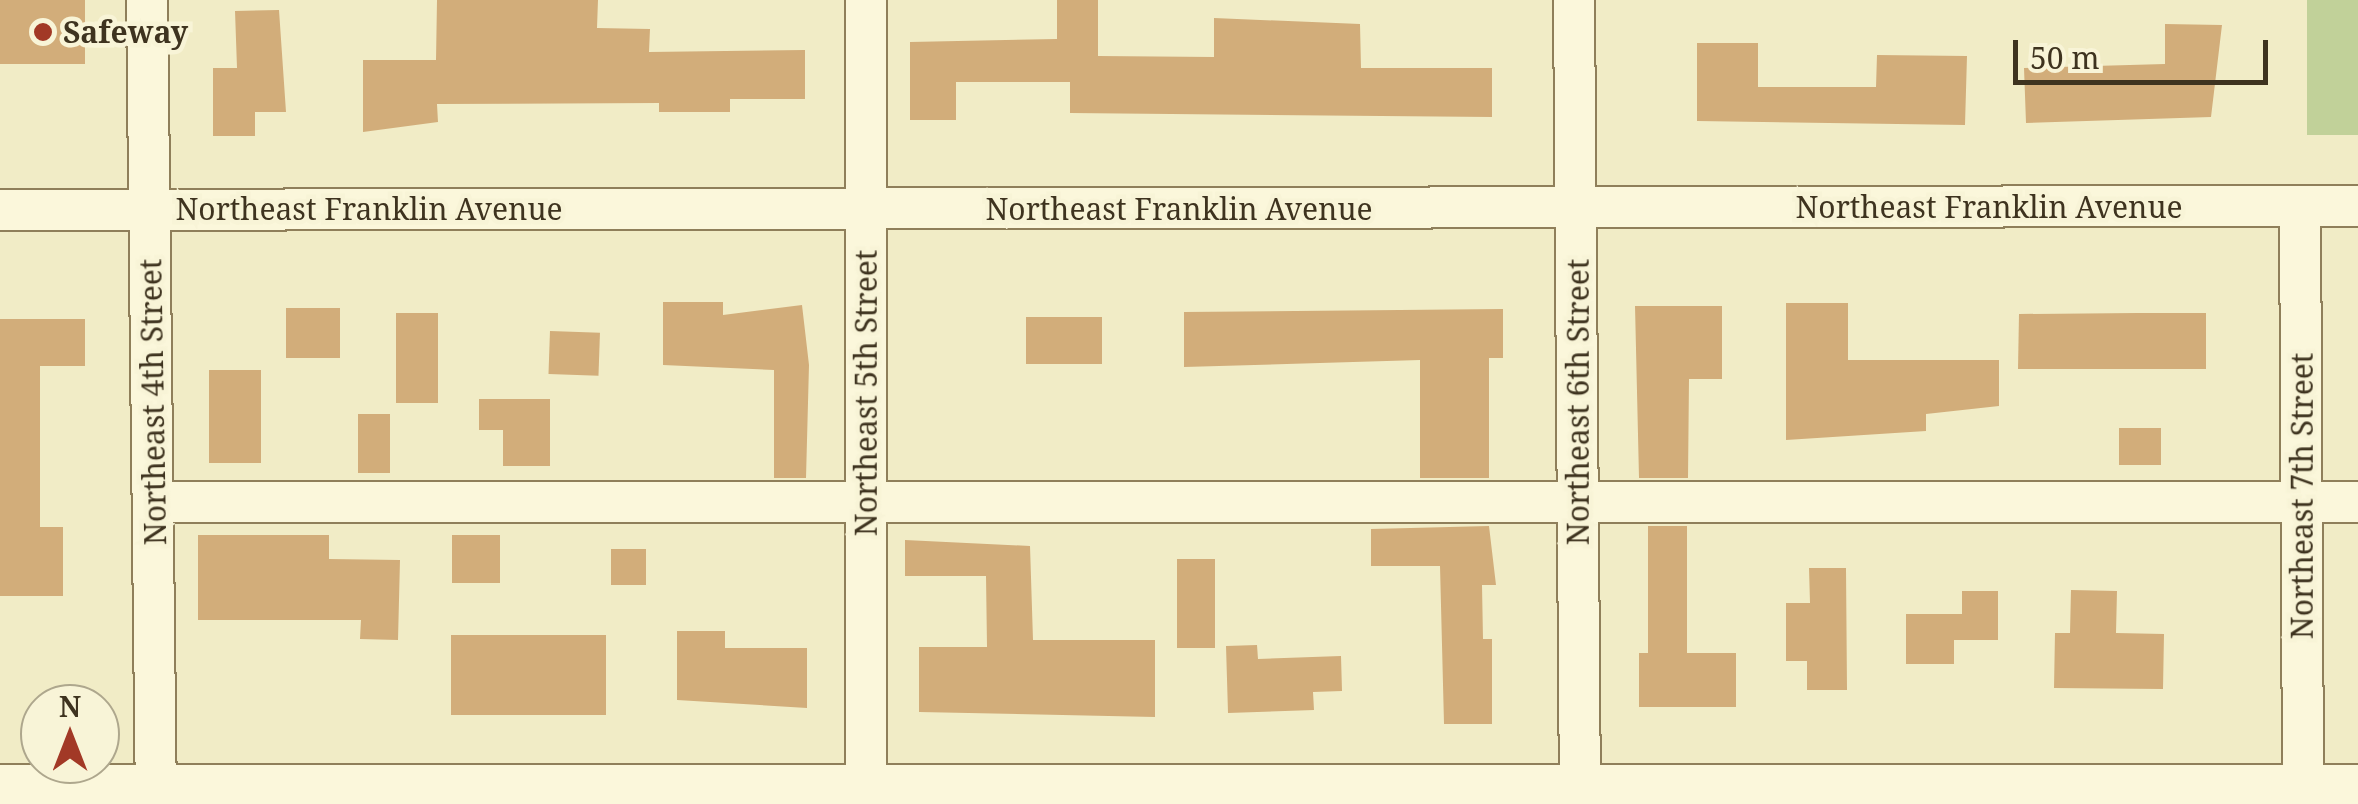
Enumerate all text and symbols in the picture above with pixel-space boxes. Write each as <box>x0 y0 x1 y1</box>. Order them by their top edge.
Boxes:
place label: Safeway <box>63 14 188 50</box>
scale bar <box>2018 20 2273 82</box>
marker: Safeway <box>32 21 54 43</box>
text: 50 m <box>2030 37 2100 78</box>
street label: Northeast Franklin Avenue <box>1795 189 2183 225</box>
street label: Northeast Franklin Avenue <box>175 191 563 227</box>
street label: Northeast Franklin Avenue <box>985 191 1373 227</box>
street label: Northeast 5th Street <box>848 250 884 536</box>
street label: Northeast 4th Street <box>133 258 173 546</box>
street label: Northeast 6th Street <box>1560 259 1596 545</box>
street label: Northeast 7th Street <box>2284 353 2320 639</box>
north arrow <box>20 684 120 784</box>
text: N <box>59 687 81 725</box>

